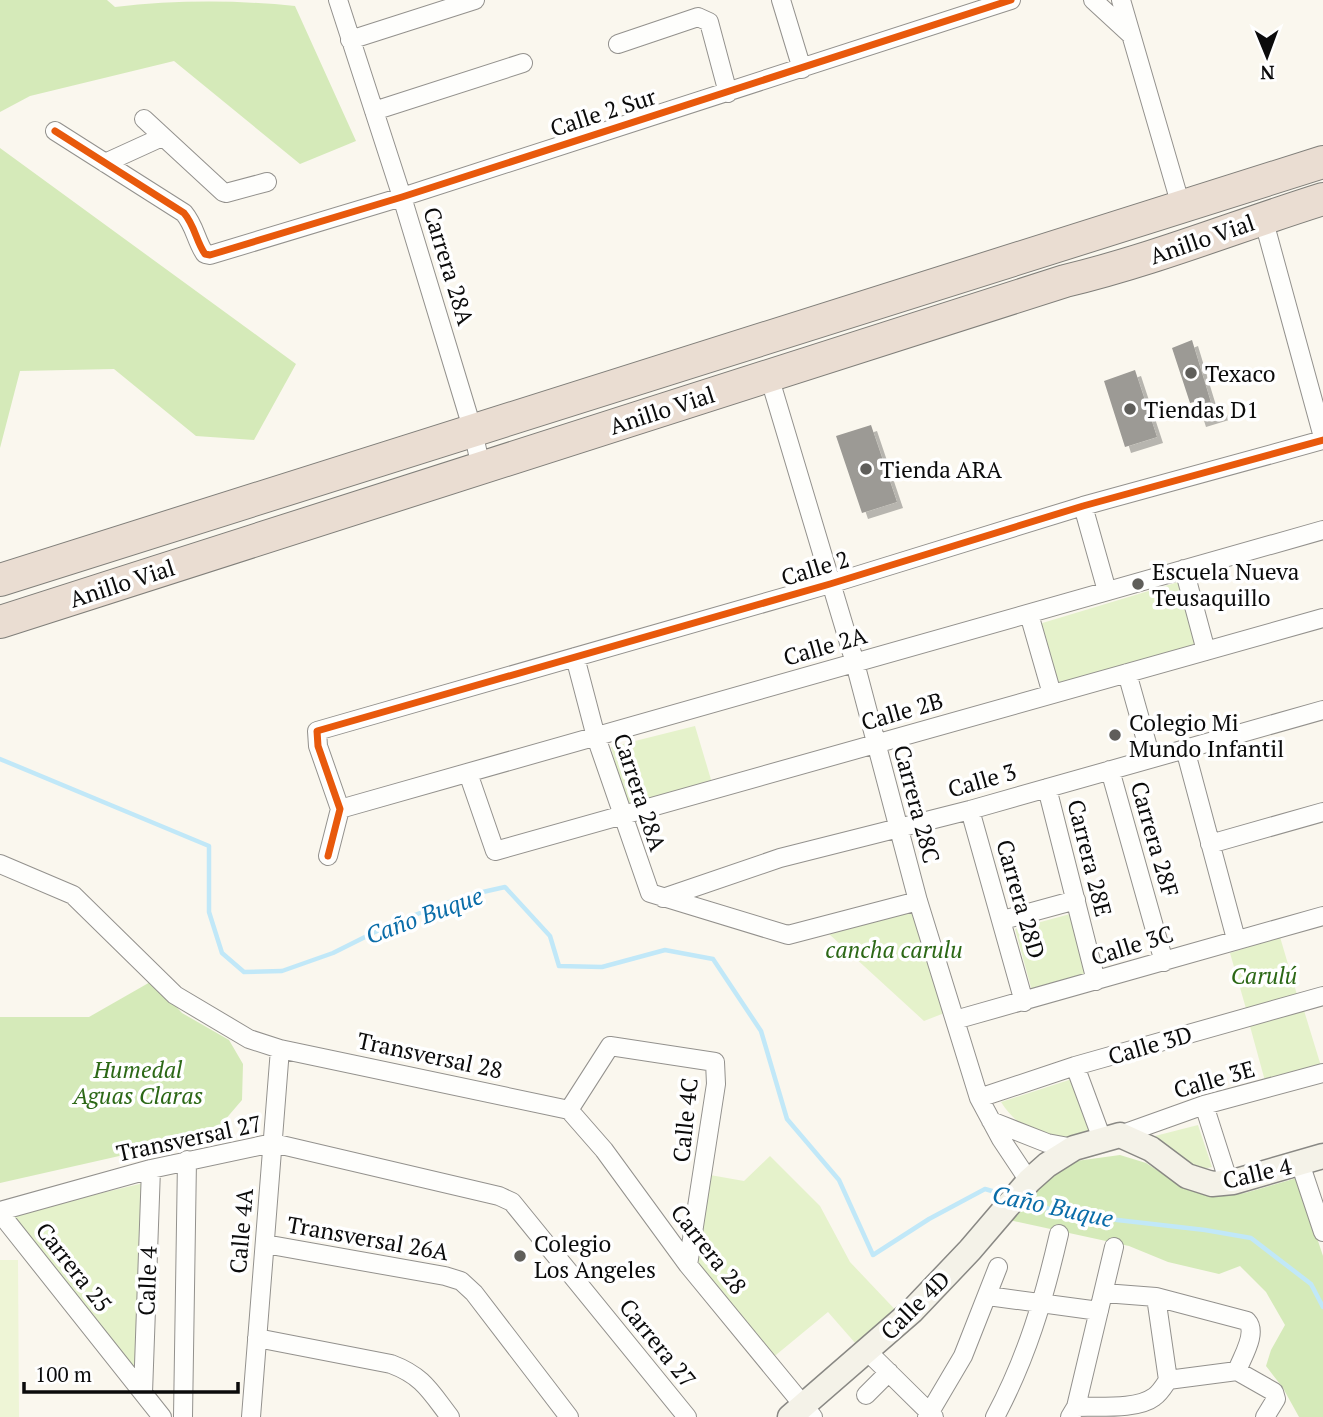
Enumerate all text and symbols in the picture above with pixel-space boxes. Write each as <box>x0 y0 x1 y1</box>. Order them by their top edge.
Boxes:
north arrow <box>1232 21 1302 91</box>
text: N <box>1259 61 1275 86</box>
street label: Calle 2 Sur <box>546 80 660 144</box>
street label: Carrera 28A <box>416 203 482 329</box>
street label: Anillo Vial <box>1145 207 1259 271</box>
place label: Texaco <box>1205 358 1276 389</box>
marker: Texaco <box>1183 365 1199 381</box>
street label: Anillo Vial <box>605 378 719 442</box>
place label: Tiendas D1 <box>1144 394 1259 425</box>
marker: Tiendas D1 <box>1122 401 1138 417</box>
place label: Tienda ARA <box>880 454 1002 485</box>
marker: Tienda ARA <box>858 461 874 477</box>
street label: Calle 2 <box>777 543 853 593</box>
street label: Anillo Vial <box>65 551 179 615</box>
place label: Escuela Nueva Teusaquillo <box>1152 556 1300 613</box>
marker: Escuela Nueva Teusaquillo <box>1130 576 1146 592</box>
street label: Calle 2A <box>780 619 871 673</box>
street label: Calle 2B <box>857 685 947 737</box>
place label: Colegio Mi Mundo Infantil <box>1129 707 1284 764</box>
marker: Colegio Mi Mundo Infantil <box>1107 727 1123 743</box>
street label: Carrera 28A <box>606 729 674 855</box>
street label: Carrera 28C <box>886 742 948 866</box>
street label: Calle 3 <box>944 755 1020 805</box>
street label: Carrera 28F <box>1124 778 1186 900</box>
street label: Carrera 28E <box>1060 796 1120 920</box>
street label: Carrera 28D <box>989 836 1053 962</box>
water label: Caño Buque <box>361 879 487 951</box>
street label: Calle 3C <box>1087 918 1177 972</box>
park label: cancha carulu <box>825 934 963 965</box>
park label: Carulú <box>1231 960 1297 991</box>
street label: Calle 3D <box>1104 1018 1196 1072</box>
street label: Transversal 28 <box>354 1024 506 1086</box>
street label: Calle 3E <box>1170 1053 1258 1105</box>
park label: Humedal Aguas Claras <box>71 1054 203 1111</box>
street label: Calle 4C <box>665 1076 705 1164</box>
street label: Transversal 27 <box>113 1107 265 1169</box>
street label: Calle 4 <box>1220 1150 1295 1196</box>
water label: Caño Buque <box>990 1178 1116 1234</box>
street label: Calle 4A <box>222 1187 260 1275</box>
street label: Carrera 28 <box>664 1198 754 1300</box>
street label: Transversal 26A <box>285 1209 452 1268</box>
street label: Carrera 25 <box>29 1216 119 1318</box>
place label: Colegio Los Angeles <box>534 1228 656 1285</box>
street label: Calle 4 <box>130 1245 164 1316</box>
marker: Colegio Los Angeles <box>512 1248 528 1264</box>
street label: Calle 4D <box>874 1264 956 1346</box>
street label: Carrera 27 <box>613 1292 703 1394</box>
scale bar <box>24 1350 238 1394</box>
text: 100 m <box>35 1360 92 1388</box>

